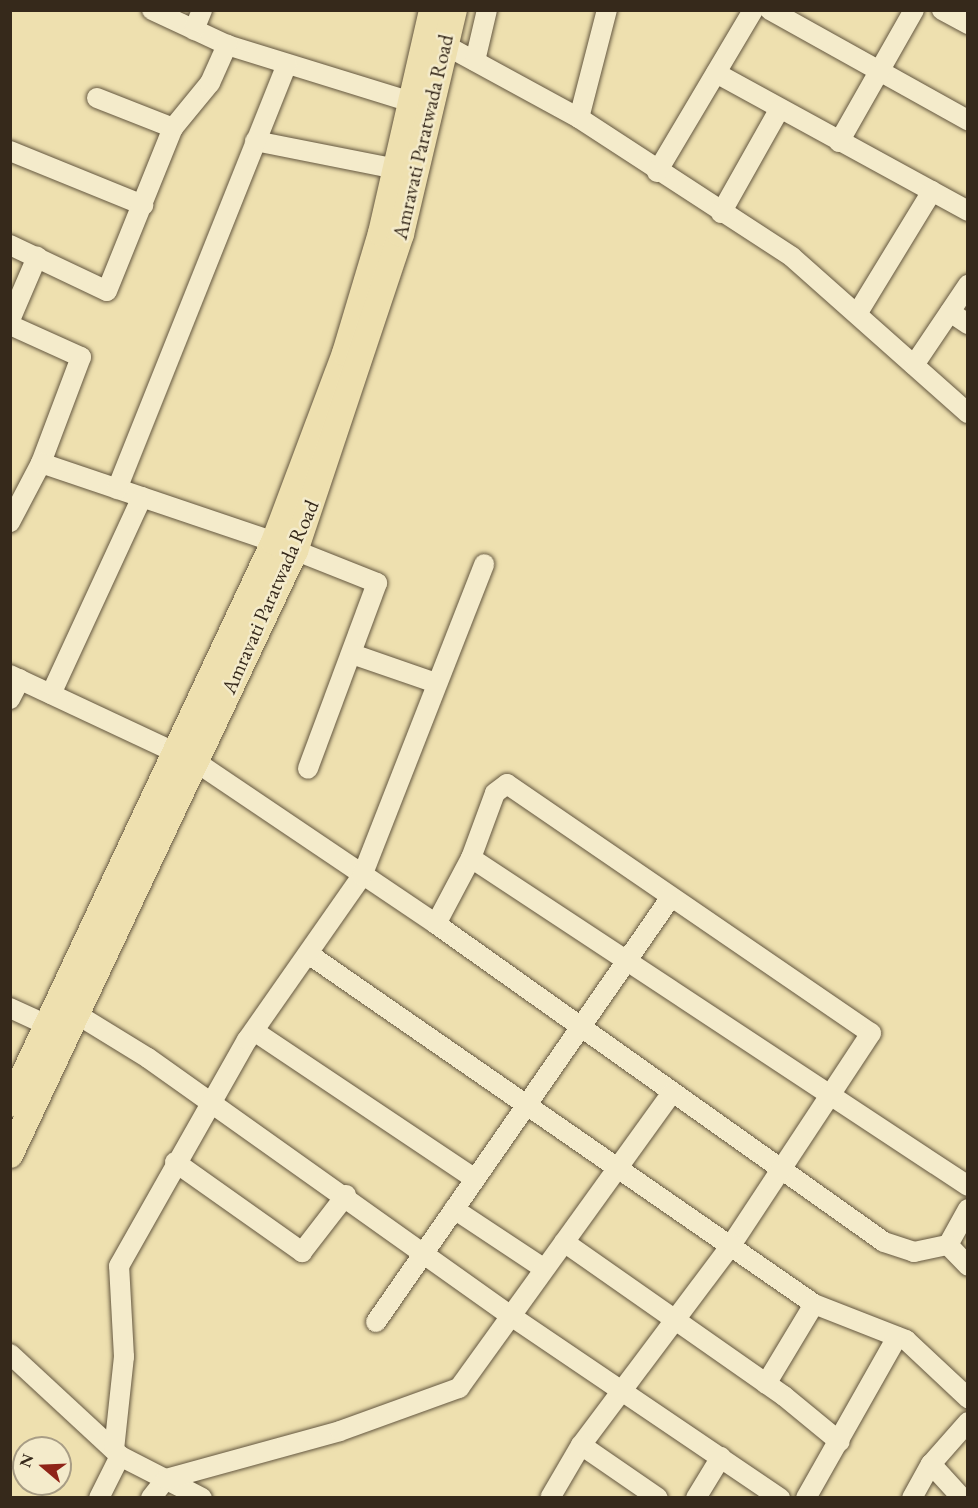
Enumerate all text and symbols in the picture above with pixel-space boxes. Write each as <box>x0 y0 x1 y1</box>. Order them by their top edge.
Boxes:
street label: Amravati Paratwada Road <box>387 32 459 242</box>
street label: Amravati Paratwada Road <box>216 496 324 698</box>
north arrow <box>12 1436 72 1496</box>
text: N <box>14 1451 38 1470</box>

